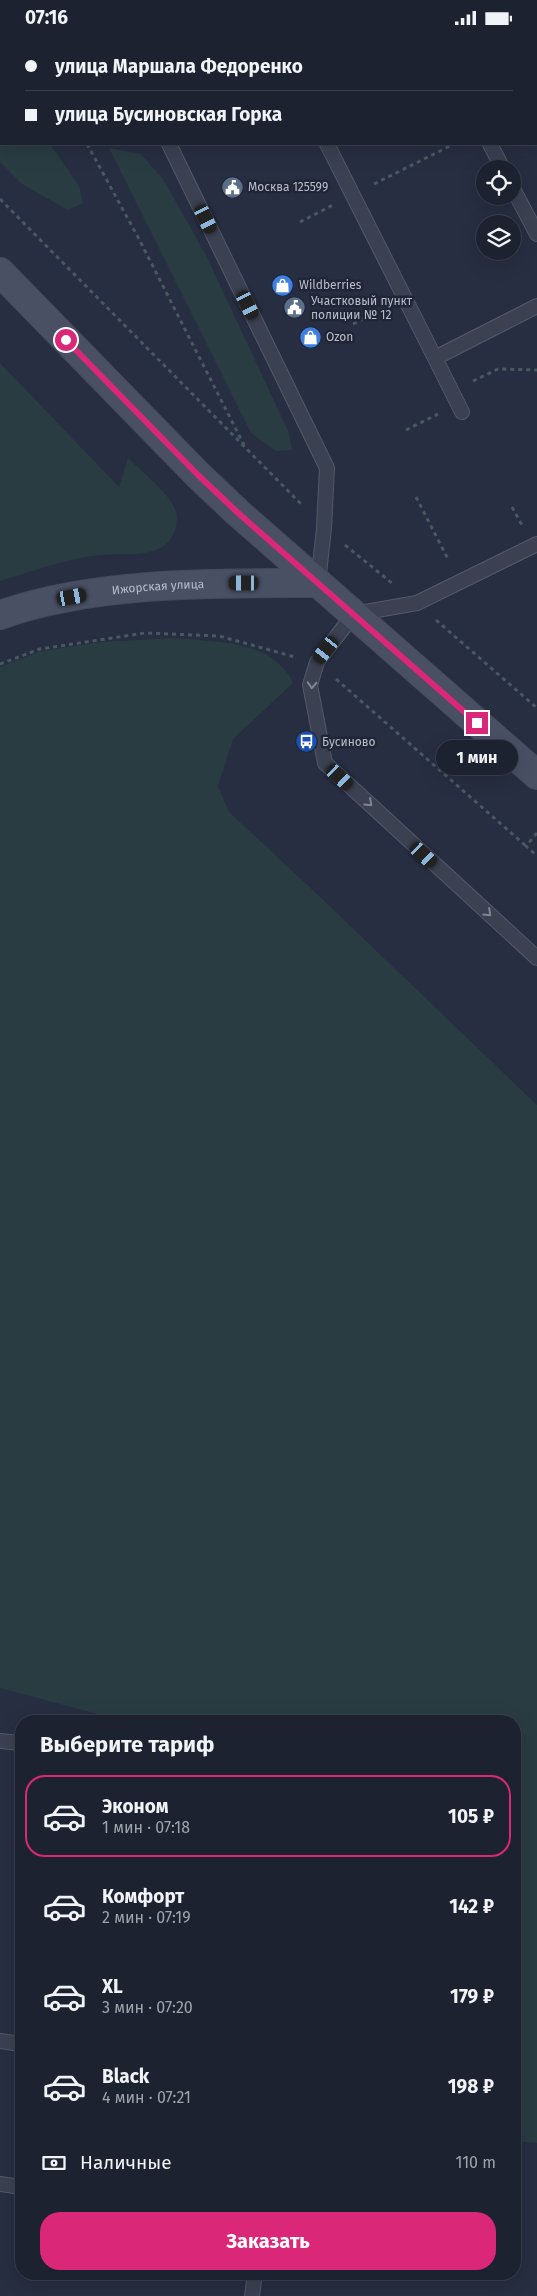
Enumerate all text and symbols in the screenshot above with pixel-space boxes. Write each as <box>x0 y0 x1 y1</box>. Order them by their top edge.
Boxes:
text: 07:16 <box>25 6 68 29</box>
text: улица Маршала Федоренко <box>55 55 303 78</box>
text: улица Бусиновская Горка <box>55 103 282 126</box>
map controls <box>476 160 521 260</box>
button: locate <box>476 160 521 205</box>
public building icon: Москва 125599 <box>220 175 244 199</box>
place label: Москва 125599 <box>248 180 328 194</box>
car <box>192 202 219 236</box>
button: layers <box>476 215 521 260</box>
shop icon: Wildberries <box>271 273 295 297</box>
place label: Wildberries <box>299 278 362 292</box>
car <box>234 288 261 322</box>
place label: Участковый пункт полиции № 12 <box>311 294 413 322</box>
public building icon: Участковый пункт полиции № 12 <box>283 296 307 320</box>
shop icon: Ozon <box>298 325 322 349</box>
route start <box>55 329 77 351</box>
place label: Ozon <box>326 330 353 344</box>
car <box>229 576 259 591</box>
street label: Ижорская улица <box>111 577 204 597</box>
car <box>55 587 88 607</box>
car <box>310 634 341 666</box>
one-way arrow <box>307 681 318 689</box>
route end <box>466 712 488 734</box>
bus stop icon: Бусиново <box>294 730 318 754</box>
place label: Бусиново <box>322 735 376 749</box>
callout: 1 мин <box>436 741 518 775</box>
text: 1 мин <box>457 748 497 767</box>
car <box>323 761 356 793</box>
one-way arrow <box>363 797 372 806</box>
car <box>407 839 440 871</box>
one-way arrow <box>483 908 492 917</box>
text: Выберите тариф <box>40 1731 215 1758</box>
icon: car <box>42 1794 87 1839</box>
text: Эконом <box>102 1795 169 1818</box>
text: 105 ₽ <box>448 1805 494 1828</box>
text: 1 мин · 07:18 <box>102 1818 190 1837</box>
icon: car <box>42 1884 87 1929</box>
text: Комфорт <box>102 1885 184 1908</box>
text: 142 ₽ <box>449 1895 494 1918</box>
text: 2 мин · 07:19 <box>102 1908 191 1927</box>
icon: car <box>42 1974 87 2019</box>
text: XL <box>102 1975 123 1998</box>
text: 179 ₽ <box>450 1985 494 2008</box>
text: 3 мин · 07:20 <box>102 1998 193 2017</box>
icon: car <box>42 2064 87 2109</box>
text: Black <box>102 2065 149 2088</box>
text: 198 ₽ <box>448 2075 494 2098</box>
text: 4 мин · 07:21 <box>102 2088 191 2107</box>
icon: cash <box>40 2149 68 2177</box>
text: Наличные <box>80 2151 172 2174</box>
text: 110 m <box>455 2153 496 2172</box>
button: Заказать <box>40 2212 496 2270</box>

